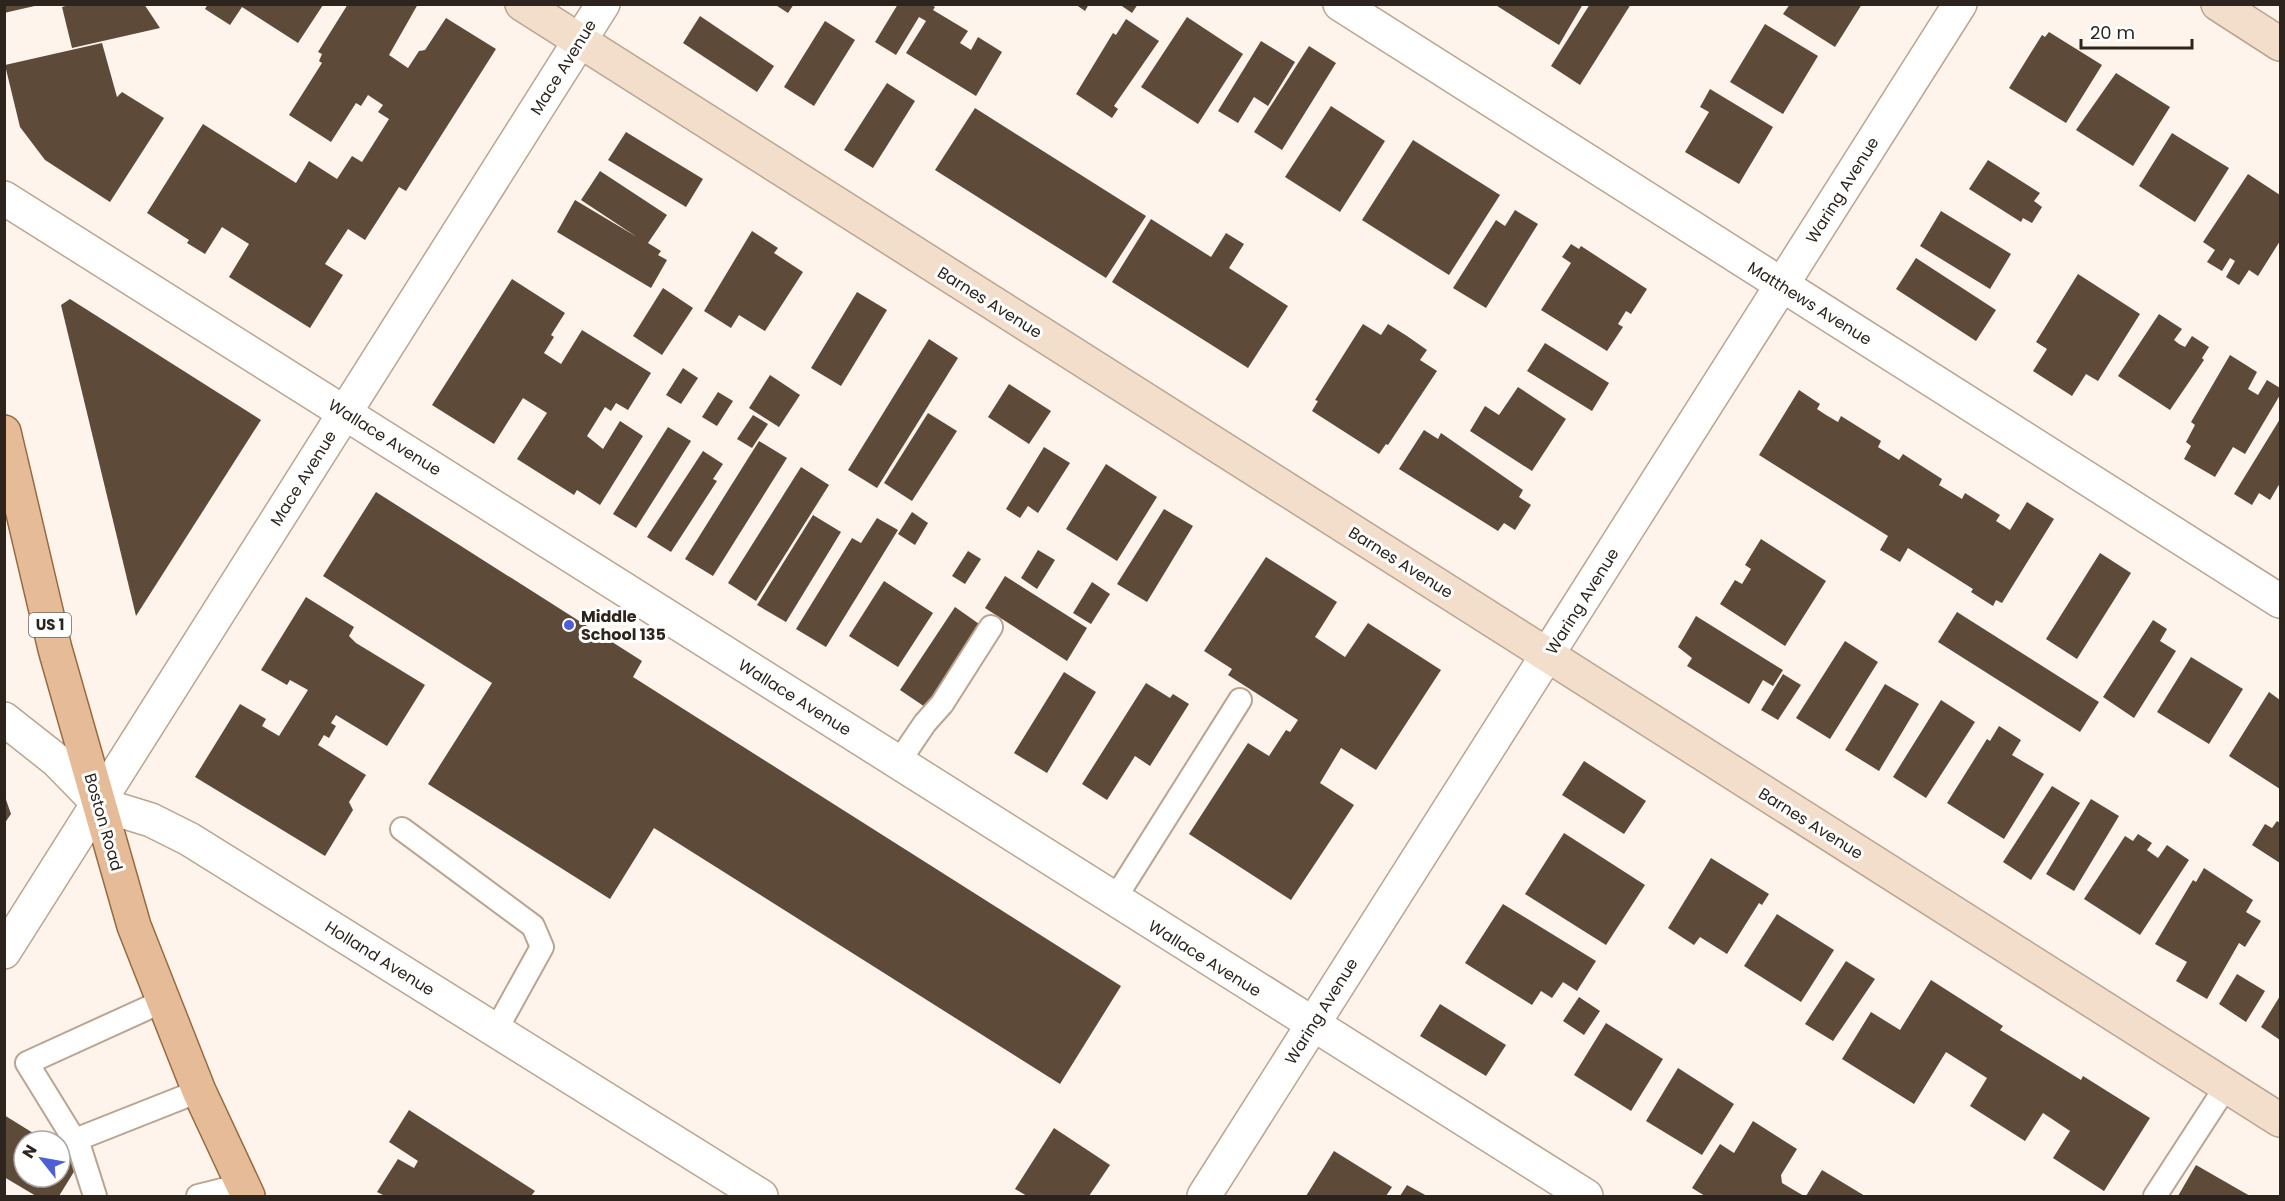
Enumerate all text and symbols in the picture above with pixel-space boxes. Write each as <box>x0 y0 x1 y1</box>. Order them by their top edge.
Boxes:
scale bar <box>2081 12 2192 50</box>
street label: Mace Avenue <box>525 15 602 119</box>
text: 20 m <box>2090 20 2135 45</box>
street label: Waring Avenue <box>1800 132 1884 248</box>
street label: Matthews Avenue <box>1743 256 1876 351</box>
street label: Barnes Avenue <box>933 261 1047 344</box>
street label: Wallace Avenue <box>324 393 446 481</box>
street label: Mace Avenue <box>265 426 342 530</box>
street label: Barnes Avenue <box>1344 521 1458 604</box>
street label: Waring Avenue <box>1540 543 1624 659</box>
place label: Middle School 135 <box>581 605 666 646</box>
road number: US 1 <box>29 613 71 637</box>
marker: Middle School 135 <box>562 618 576 632</box>
street label: Wallace Avenue <box>734 653 856 741</box>
street label: Boston Road <box>79 771 128 874</box>
street label: Barnes Avenue <box>1754 782 1868 865</box>
street label: Wallace Avenue <box>1144 914 1266 1002</box>
street label: Holland Avenue <box>320 915 439 1001</box>
street label: Waring Avenue <box>1279 953 1363 1069</box>
north arrow <box>12 1129 72 1189</box>
text: N <box>17 1140 43 1163</box>

